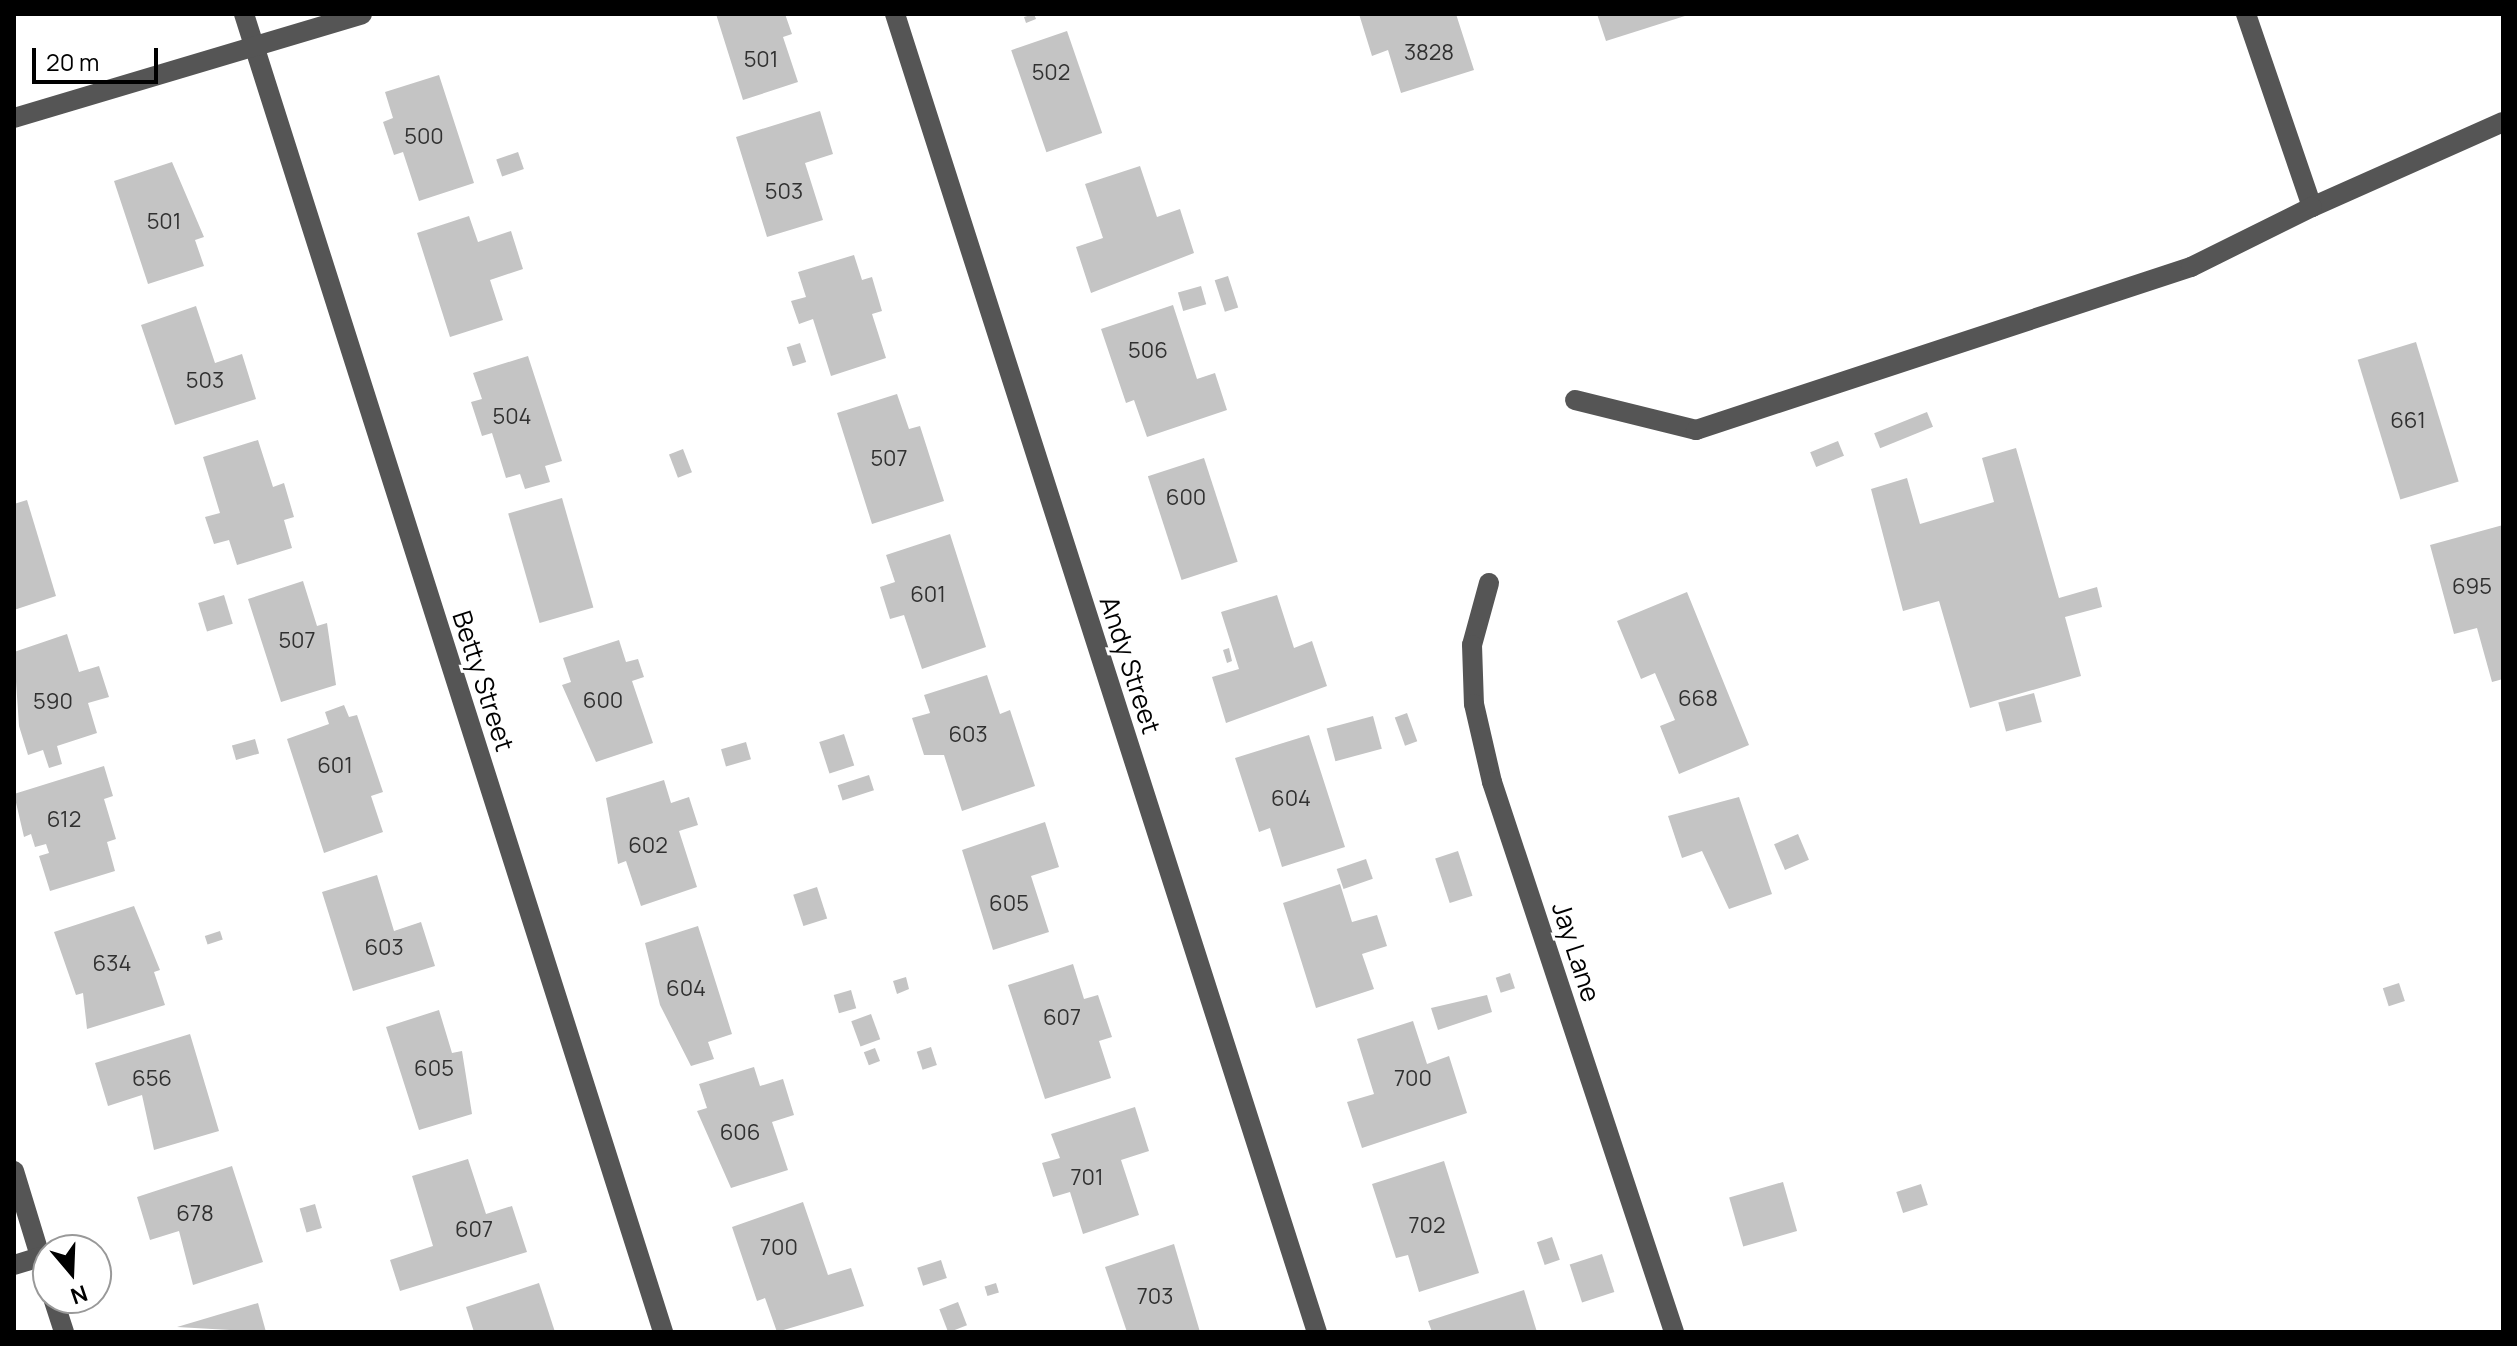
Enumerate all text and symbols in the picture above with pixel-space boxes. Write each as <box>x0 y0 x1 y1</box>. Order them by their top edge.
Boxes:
scale bar <box>36 32 162 82</box>
house number: 3828 <box>1404 40 1454 66</box>
text: 20 m <box>46 45 99 78</box>
house number: 501 <box>744 47 778 73</box>
house number: 502 <box>1032 60 1070 86</box>
house number: 500 <box>404 124 444 150</box>
house number: 503 <box>765 179 803 205</box>
house number: 501 <box>147 209 181 235</box>
house number: 506 <box>1128 338 1168 364</box>
house number: 503 <box>186 368 224 394</box>
house number: 504 <box>492 404 532 430</box>
house number: 661 <box>2390 408 2426 434</box>
house number: 507 <box>870 446 908 472</box>
house number: 600 <box>1166 485 1206 511</box>
house number: 695 <box>2452 574 2492 600</box>
house number: 601 <box>910 582 946 608</box>
street label: Andy Street <box>1093 592 1167 738</box>
street label: Betty Street <box>446 607 520 755</box>
house number: 507 <box>278 628 316 654</box>
house number: 668 <box>1678 686 1718 712</box>
house number: 600 <box>583 688 623 714</box>
house number: 590 <box>33 689 73 715</box>
house number: 603 <box>948 722 988 748</box>
house number: 601 <box>317 753 353 779</box>
house number: 604 <box>1271 786 1311 812</box>
house number: 612 <box>47 807 81 833</box>
house number: 602 <box>628 833 668 859</box>
house number: 605 <box>989 891 1029 917</box>
street label: Jay Lane <box>1545 898 1607 1006</box>
house number: 603 <box>364 935 404 961</box>
house number: 634 <box>93 951 131 977</box>
house number: 604 <box>666 976 706 1002</box>
house number: 607 <box>1043 1005 1081 1031</box>
house number: 605 <box>414 1056 454 1082</box>
house number: 656 <box>132 1066 172 1092</box>
house number: 700 <box>1394 1066 1432 1092</box>
house number: 606 <box>720 1120 760 1146</box>
house number: 701 <box>1070 1165 1104 1191</box>
house number: 678 <box>176 1201 214 1227</box>
house number: 702 <box>1408 1213 1446 1239</box>
house number: 607 <box>455 1217 493 1243</box>
north arrow <box>32 1234 112 1314</box>
house number: 700 <box>760 1235 798 1261</box>
text: N <box>67 1278 92 1312</box>
house number: 703 <box>1137 1284 1173 1310</box>

